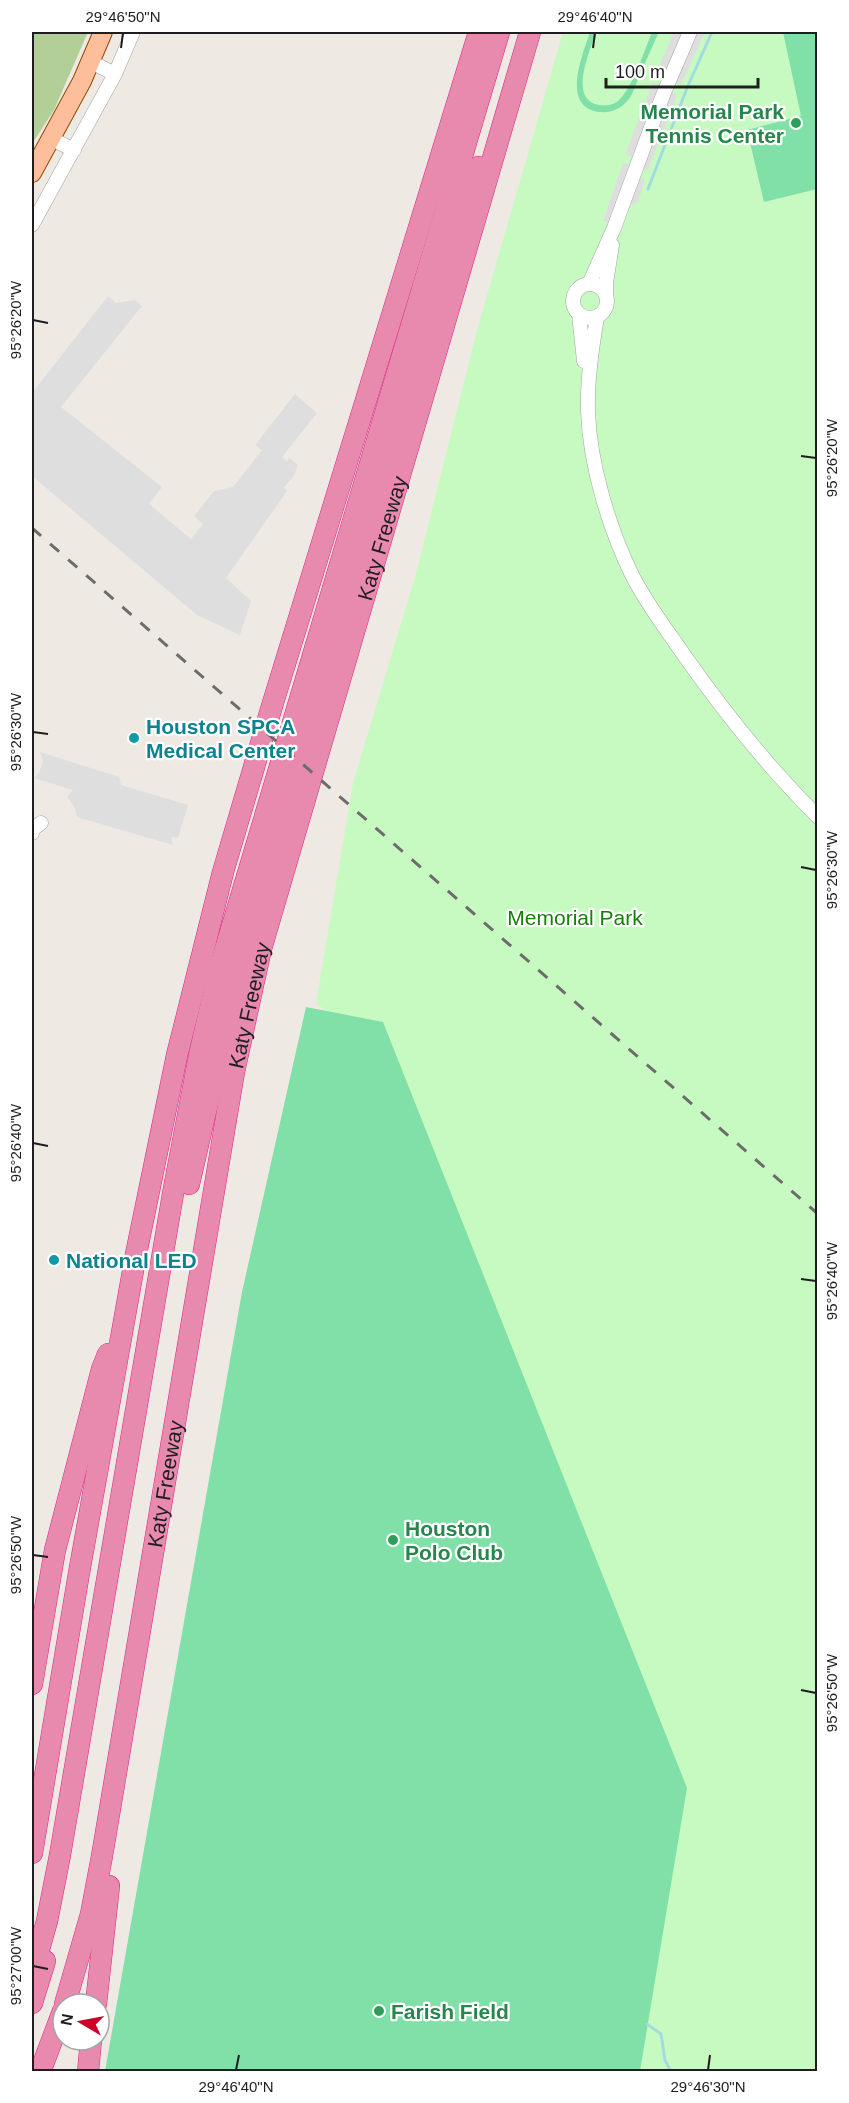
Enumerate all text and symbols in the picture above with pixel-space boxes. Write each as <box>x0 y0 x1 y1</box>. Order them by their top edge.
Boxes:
text: 29°46'50"N <box>85 8 161 25</box>
text: 29°46'40"N <box>557 8 633 25</box>
scale bar <box>606 51 758 89</box>
text: 100 m <box>615 62 665 82</box>
place label: Memorial Park Tennis Center <box>640 100 784 147</box>
marker: Memorial Park Tennis Center <box>789 116 803 130</box>
text: 95°26'20"W <box>7 280 24 359</box>
text: 95°26'20"W <box>823 418 840 497</box>
street label: Katy Freeway <box>352 473 411 603</box>
text: 95°26'30"W <box>7 692 24 771</box>
place label: Houston SPCA Medical Center <box>146 715 295 762</box>
marker: Houston SPCA Medical Center <box>127 731 141 745</box>
text: 95°26'30"W <box>823 830 840 909</box>
park label: Memorial Park <box>507 906 643 929</box>
street label: Katy Freeway <box>224 939 274 1071</box>
text: 95°26'40"W <box>7 1103 24 1182</box>
text: 95°26'40"W <box>823 1241 840 1320</box>
place label: National LED <box>66 1249 197 1272</box>
marker: National LED <box>47 1253 61 1267</box>
street label: Katy Freeway <box>143 1418 187 1549</box>
text: 95°26'50"W <box>7 1515 24 1594</box>
place label: Houston Polo Club <box>405 1517 503 1564</box>
marker: Houston Polo Club <box>386 1533 400 1547</box>
text: 95°26'50"W <box>823 1653 840 1732</box>
text: 95°27'00"W <box>7 1926 24 2005</box>
north arrow <box>51 1992 111 2052</box>
place label: Farish Field <box>391 2000 509 2023</box>
marker: Farish Field <box>372 2004 386 2018</box>
text: N <box>57 2012 76 2027</box>
text: 29°46'40"N <box>198 2078 274 2095</box>
text: 29°46'30"N <box>670 2078 746 2095</box>

